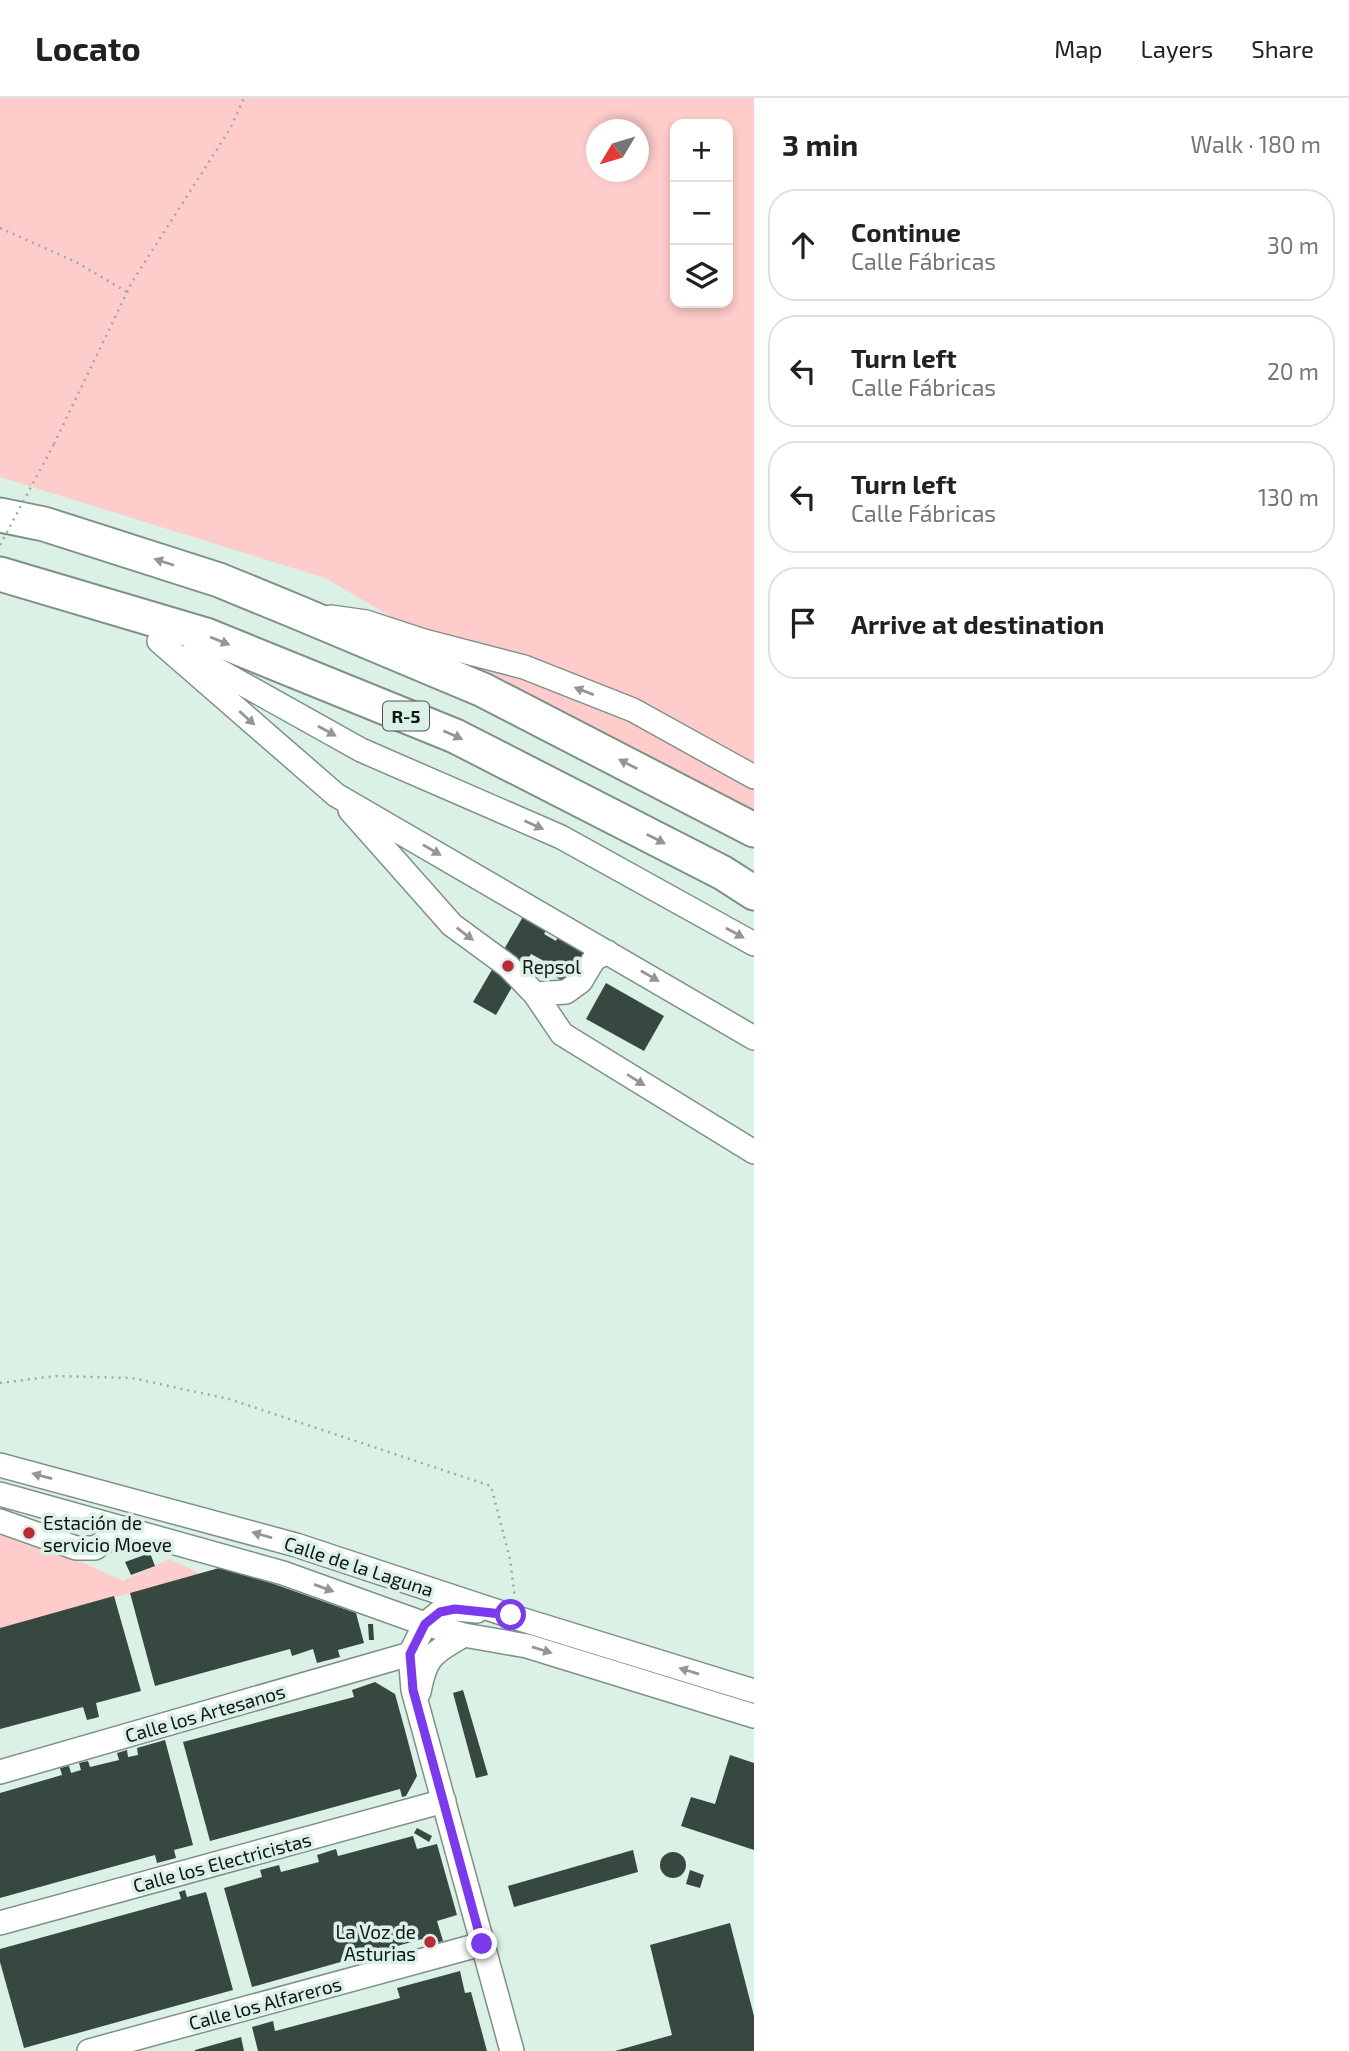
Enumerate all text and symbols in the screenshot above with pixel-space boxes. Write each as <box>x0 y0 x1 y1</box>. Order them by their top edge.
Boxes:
text: Locato <box>35 28 141 68</box>
text: Map <box>1054 34 1102 63</box>
text: Layers <box>1140 34 1213 63</box>
text: Share <box>1251 34 1314 63</box>
north arrow <box>586 119 649 182</box>
map controls <box>670 119 733 308</box>
button: + <box>670 119 733 182</box>
text: 3 min <box>782 126 858 162</box>
text: Walk · 180 m <box>1191 130 1321 158</box>
button: − <box>670 182 733 245</box>
text: Continue <box>851 216 961 247</box>
icon: ahead <box>784 226 822 264</box>
text: 30 m <box>1267 231 1319 259</box>
button: layers <box>670 245 733 308</box>
text: Calle Fábricas <box>851 247 996 275</box>
text: Turn left <box>851 342 957 373</box>
icon: left <box>784 352 822 390</box>
text: 20 m <box>1267 357 1319 385</box>
text: Calle Fábricas <box>851 373 996 401</box>
text: Turn left <box>851 468 957 499</box>
icon: left <box>784 478 822 516</box>
text: 130 m <box>1258 483 1319 511</box>
text: Calle Fábricas <box>851 499 996 527</box>
one-way arrow <box>153 556 174 567</box>
icon: arrive <box>784 604 822 642</box>
text: Arrive at destination <box>851 608 1104 639</box>
one-way arrow <box>209 635 230 646</box>
one-way arrow <box>574 685 595 696</box>
road number: R-5 <box>383 702 429 730</box>
one-way arrow <box>239 710 256 726</box>
one-way arrow <box>318 725 337 737</box>
one-way arrow <box>443 729 463 741</box>
one-way arrow <box>618 759 638 771</box>
one-way arrow <box>524 820 545 831</box>
one-way arrow <box>646 833 666 844</box>
one-way arrow <box>422 844 441 856</box>
one-way arrow <box>456 927 474 942</box>
one-way arrow <box>725 927 744 939</box>
place label: Repsol <box>522 955 581 978</box>
marker: Repsol <box>500 958 516 974</box>
one-way arrow <box>640 970 659 983</box>
one-way arrow <box>627 1073 646 1086</box>
one-way arrow <box>31 1470 52 1480</box>
place label: Estación de servicio Moeve <box>43 1511 172 1556</box>
marker: Estación de servicio Moeve <box>21 1525 37 1541</box>
one-way arrow <box>251 1530 272 1540</box>
street label: Calle de la Laguna <box>281 1531 437 1601</box>
one-way arrow <box>314 1582 335 1593</box>
route start <box>495 1599 526 1630</box>
one-way arrow <box>532 1646 553 1656</box>
one-way arrow <box>678 1665 699 1675</box>
street label: Calle los Artesanos <box>122 1679 288 1747</box>
street label: Calle los Electricistas <box>130 1827 314 1897</box>
place label: La Voz de Asturias <box>335 1920 416 1965</box>
route end <box>466 1928 497 1959</box>
marker: La Voz de Asturias <box>422 1934 438 1950</box>
street label: Calle los Alfareros <box>186 1972 344 2034</box>

